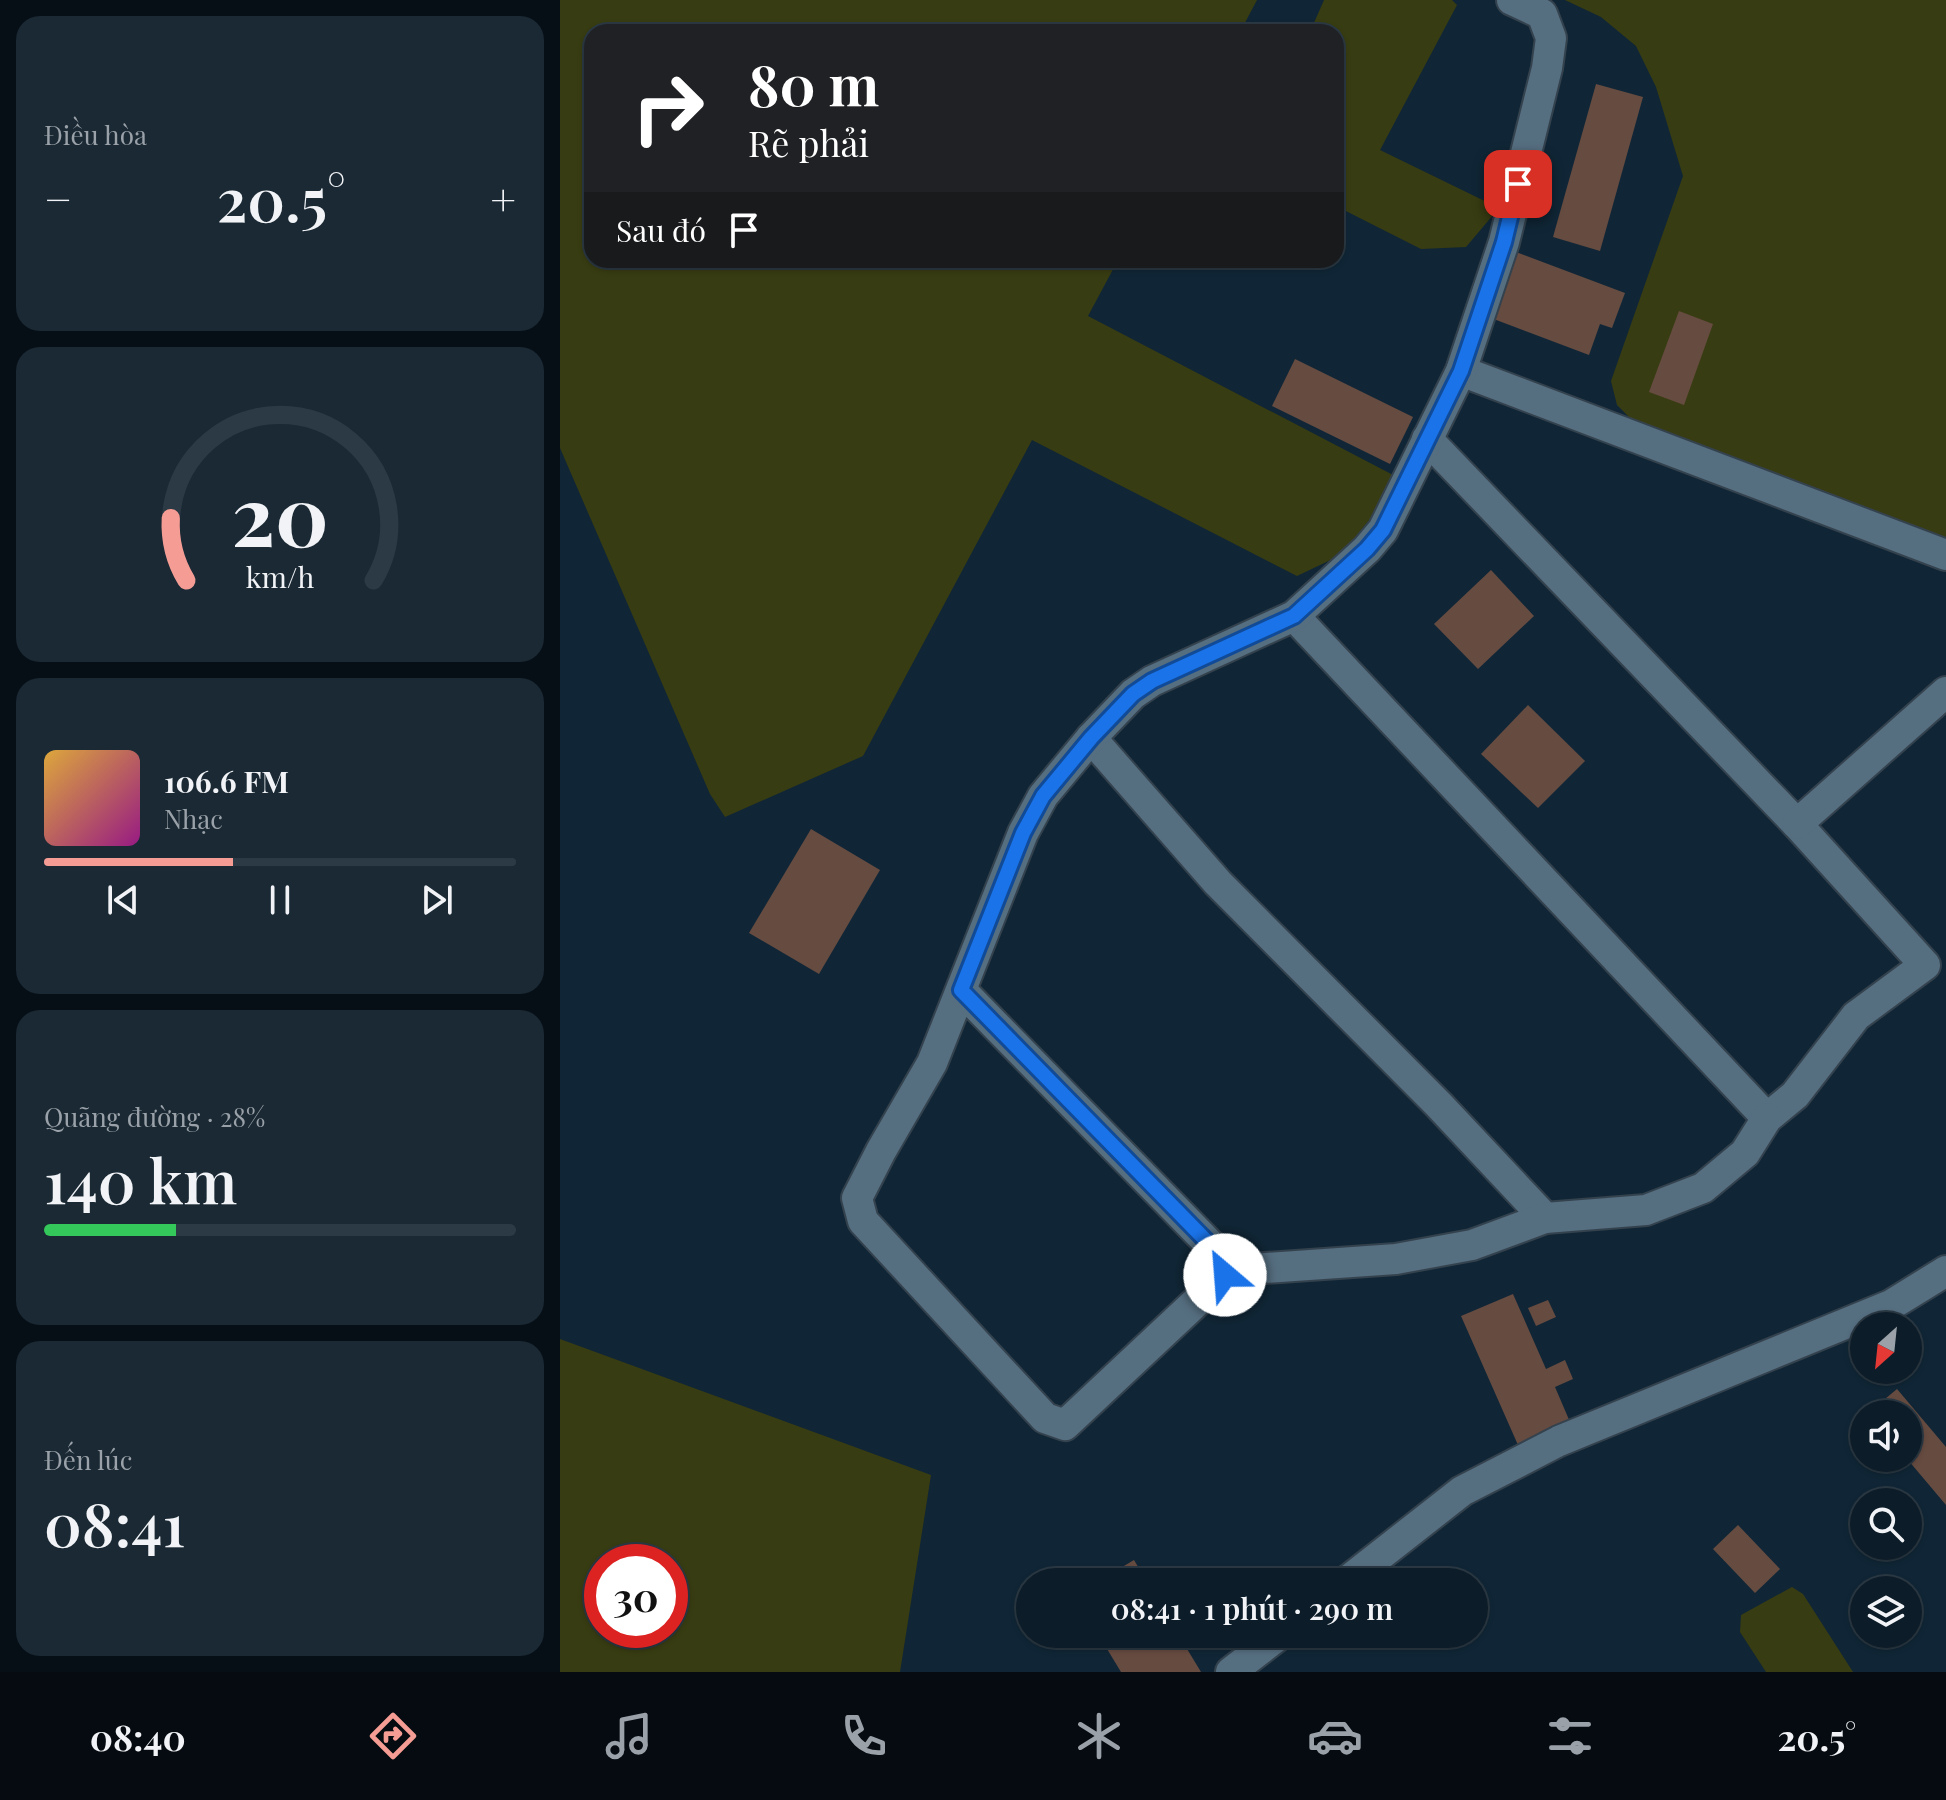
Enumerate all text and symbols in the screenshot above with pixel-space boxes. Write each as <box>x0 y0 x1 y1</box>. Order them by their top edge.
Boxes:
text: 80 m <box>748 46 879 121</box>
icon: right <box>616 56 720 160</box>
text: Điều hòa <box>44 117 147 152</box>
text: Rẽ phải <box>748 118 869 166</box>
pin <box>1484 150 1552 218</box>
text: 20.5° <box>217 157 346 237</box>
icon: arrive <box>1496 162 1540 206</box>
text: − <box>44 168 72 227</box>
text: + <box>490 168 516 227</box>
icon: arrive <box>722 208 766 252</box>
text: Sau đó <box>616 210 706 250</box>
text: 20 <box>231 456 329 567</box>
text: km/h <box>246 557 314 595</box>
text: 106.6 FM <box>164 761 289 801</box>
text: Nhạc <box>164 801 223 836</box>
icon: previous <box>101 878 145 922</box>
icon: pause <box>258 878 302 922</box>
icon: next <box>415 878 459 922</box>
text: Quãng đường · 28% <box>44 1099 265 1134</box>
text: 140 km <box>44 1139 237 1219</box>
position arrow <box>1183 1233 1267 1317</box>
north arrow <box>1850 1312 1922 1384</box>
map controls <box>1850 1312 1922 1648</box>
button: sound <box>1850 1400 1922 1472</box>
text: Đến lúc <box>44 1442 132 1477</box>
text: 08:41 <box>44 1482 185 1562</box>
button: search <box>1850 1488 1922 1560</box>
speed limit sign: 30 <box>584 1544 688 1648</box>
button: layers <box>1850 1576 1922 1648</box>
text: 08:41 · 1 phút · 290 m <box>1111 1588 1393 1628</box>
icon: directions <box>365 1708 421 1764</box>
icon: music <box>601 1708 657 1764</box>
icon: phone <box>836 1708 892 1764</box>
icon: climate <box>1071 1708 1127 1764</box>
icon: car <box>1307 1708 1363 1764</box>
icon: filters <box>1542 1708 1598 1764</box>
text: 08:40 <box>90 1712 186 1760</box>
text: 20.5° <box>1777 1712 1856 1760</box>

